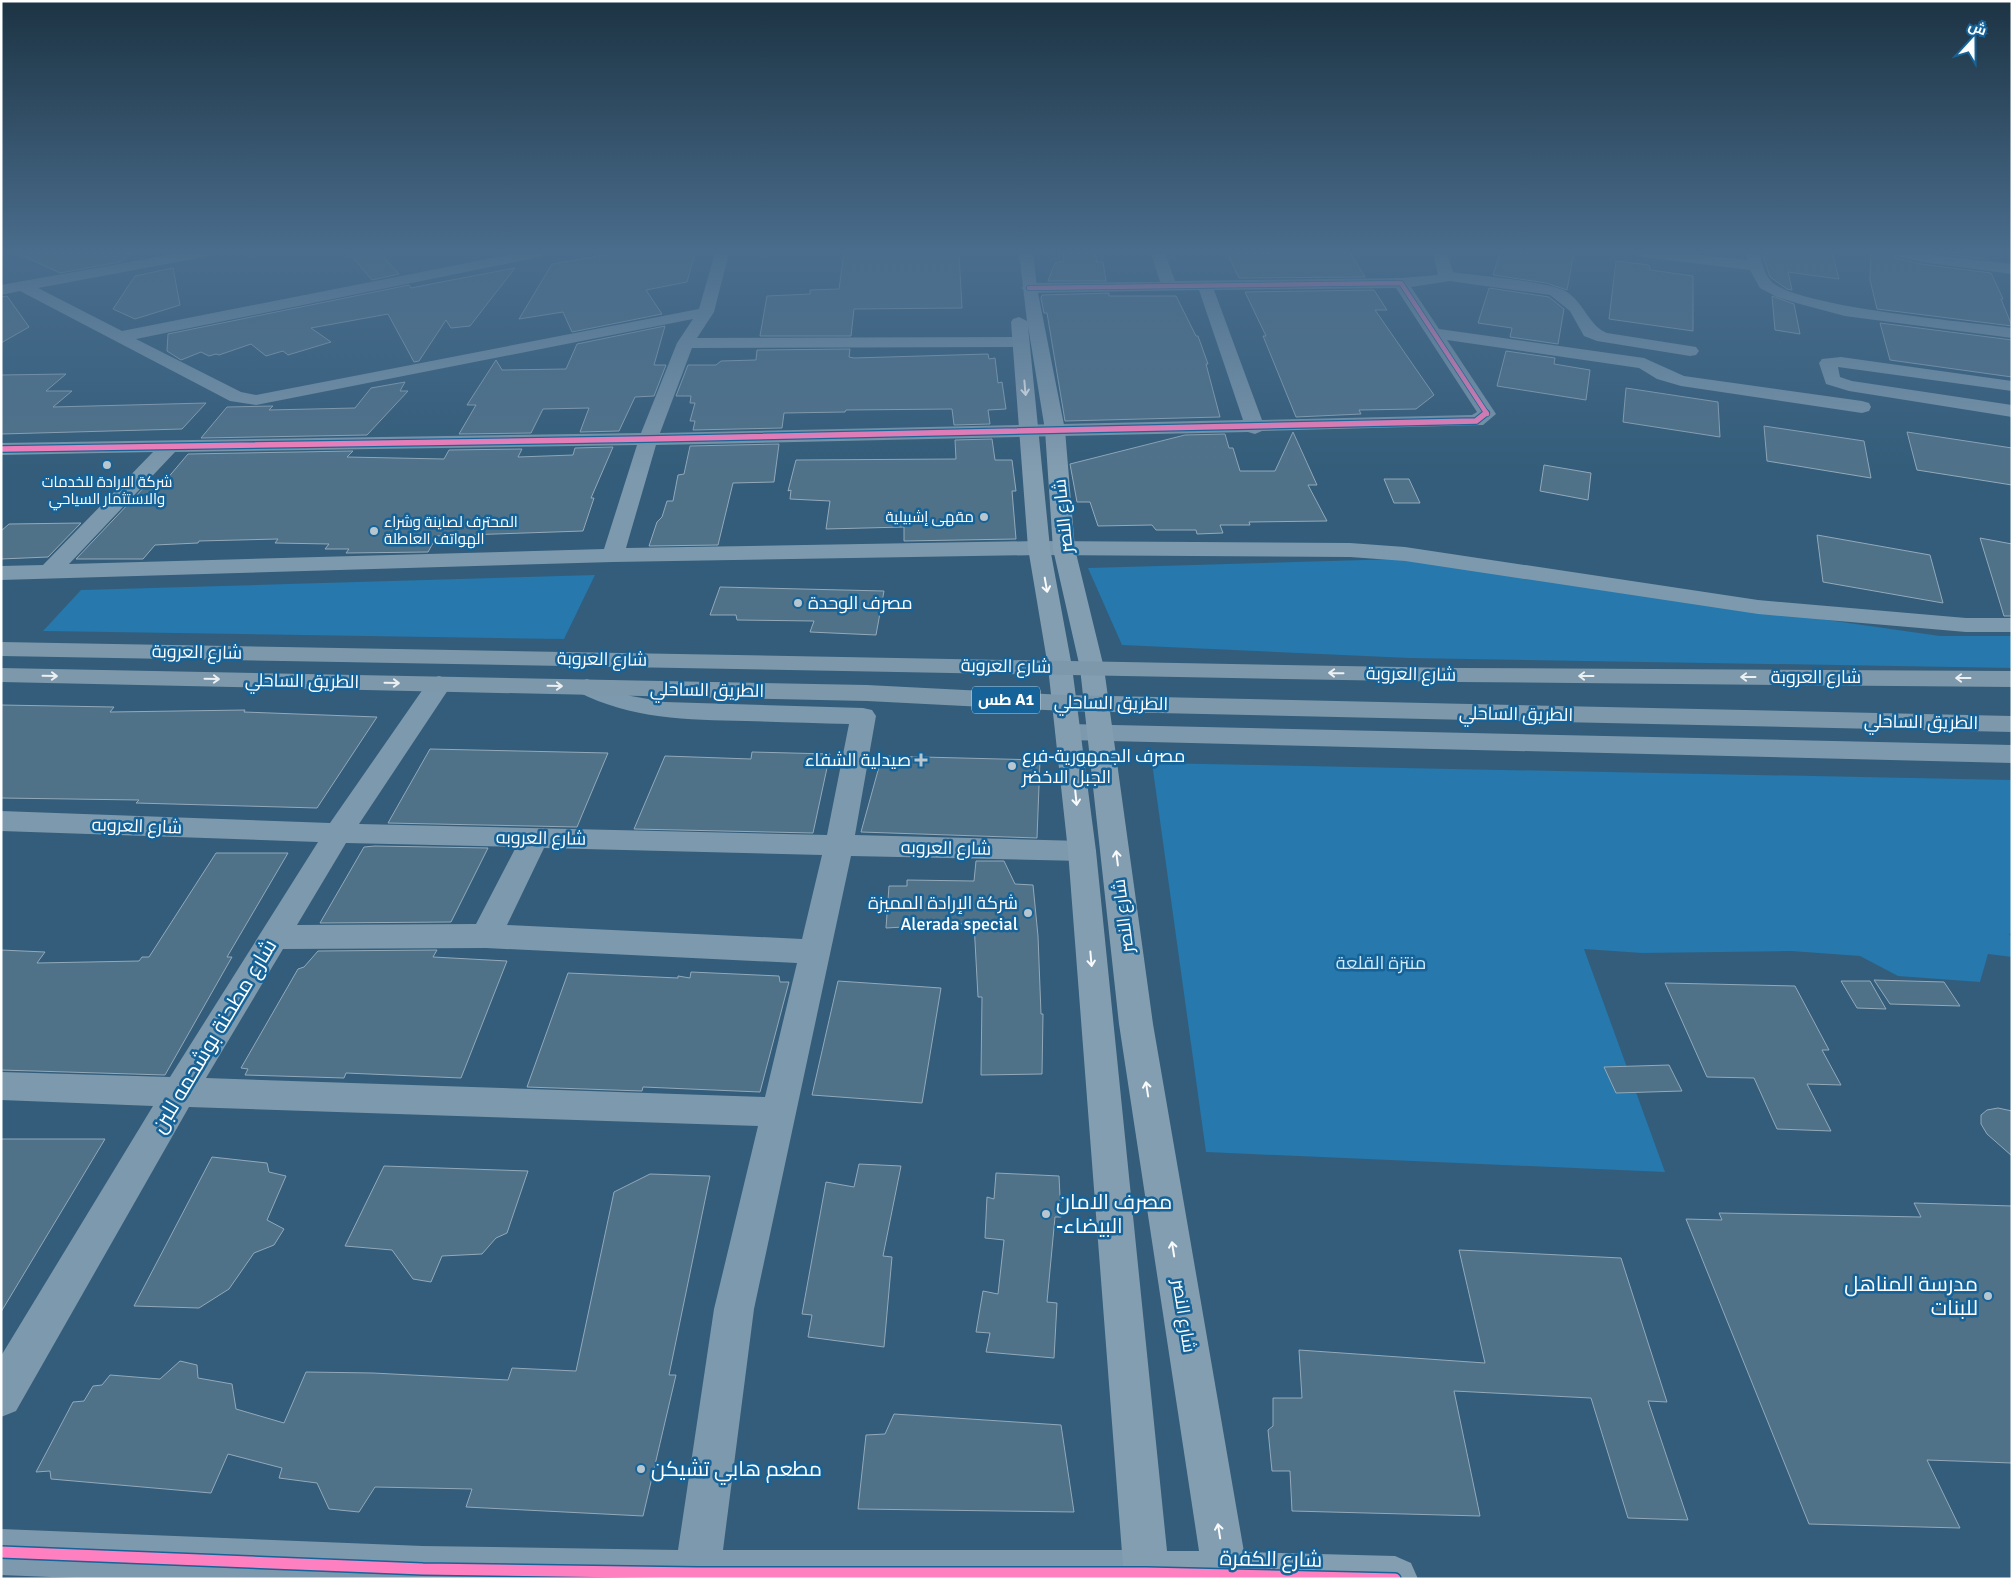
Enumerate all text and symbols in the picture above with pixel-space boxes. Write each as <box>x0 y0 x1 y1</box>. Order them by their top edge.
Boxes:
north arrow <box>1948 15 1998 65</box>
text: ش <box>1966 17 1989 39</box>
one-way arrow <box>1020 380 1030 396</box>
marker: شركة الارادة للخدمات والاستثمار السياحي <box>101 459 113 471</box>
place label: شركة الارادة للخدمات والاستثمار السياحي <box>42 473 172 511</box>
street label: شارع النصر <box>1048 478 1079 555</box>
place label: مقهى إشبيلية <box>885 508 974 527</box>
marker: مقهى إشبيلية <box>978 511 990 523</box>
place label: المحترف لصاينة وشراء الهواتف العاطلة <box>384 513 518 549</box>
marker: المحترف لصاينة وشراء الهواتف العاطلة <box>368 525 380 537</box>
one-way arrow <box>1041 576 1051 592</box>
place label: مصرف الوحدة <box>808 592 913 614</box>
marker: مصرف الوحدة <box>792 597 804 609</box>
street label: شارع العروبة <box>152 640 242 665</box>
street label: شارع العروبة <box>557 647 647 672</box>
street label: شارع العروبة <box>961 654 1051 679</box>
street label: شارع العروبة <box>1366 662 1456 687</box>
street label: شارع العروبة <box>1771 666 1861 689</box>
one-way arrow <box>1328 668 1344 677</box>
street label: الطريق الساحلي <box>245 669 359 696</box>
one-way arrow <box>42 671 58 681</box>
one-way arrow <box>1578 671 1594 681</box>
one-way arrow <box>1740 672 1756 681</box>
one-way arrow <box>1955 673 1972 683</box>
one-way arrow <box>204 675 220 684</box>
one-way arrow <box>384 678 400 688</box>
street label: الطريق الساحلي <box>650 678 764 705</box>
one-way arrow <box>547 682 563 691</box>
road number: طس A1 <box>972 686 1040 714</box>
street label: الطريق الساحلي <box>1054 691 1168 718</box>
street label: الطريق الساحلي <box>1459 702 1573 729</box>
street label: الطريق الساحلي <box>1864 710 1978 737</box>
place label: مصرف الجمهورية-فرع الجبل الاخضر <box>1021 745 1185 788</box>
place label: صيدلية الشفاء <box>805 749 911 771</box>
marker: صيدلية الشفاء <box>915 754 927 766</box>
marker: مصرف الجمهورية-فرع الجبل الاخضر <box>1006 760 1018 772</box>
one-way arrow <box>1071 789 1081 805</box>
street label: شارع العروبه <box>91 813 183 840</box>
street label: شارع العروبه <box>496 826 586 851</box>
street label: شارع العروبه <box>901 836 991 861</box>
one-way arrow <box>1112 851 1122 867</box>
street label: شارع النصر <box>1108 878 1140 955</box>
place label: شركة الإرادة المميزة Alerada special <box>868 892 1018 935</box>
marker: شركة الإرادة المميزة Alerada special <box>1022 907 1034 919</box>
street label: شارع مطحنة بوشحمه للبن <box>146 934 283 1138</box>
one-way arrow <box>1086 951 1096 967</box>
park label: منتزة القلعة <box>1336 952 1426 974</box>
one-way arrow <box>1141 1081 1151 1097</box>
place label: مصرف الامان -البيضاء <box>1056 1189 1172 1239</box>
marker: مصرف الامان -البيضاء <box>1040 1208 1052 1220</box>
one-way arrow <box>1167 1242 1177 1258</box>
place label: مدرسة المناهل للبنات <box>1844 1271 1978 1321</box>
street label: شارع النصر <box>1166 1277 1201 1354</box>
marker: مدرسة المناهل للبنات <box>1982 1290 1994 1302</box>
place label: مطعم هابي تشيكن <box>651 1456 822 1485</box>
marker: مطعم هابي تشيكن <box>635 1463 647 1475</box>
one-way arrow <box>1213 1523 1223 1539</box>
street label: شارع الكفرة <box>1219 1545 1322 1574</box>

